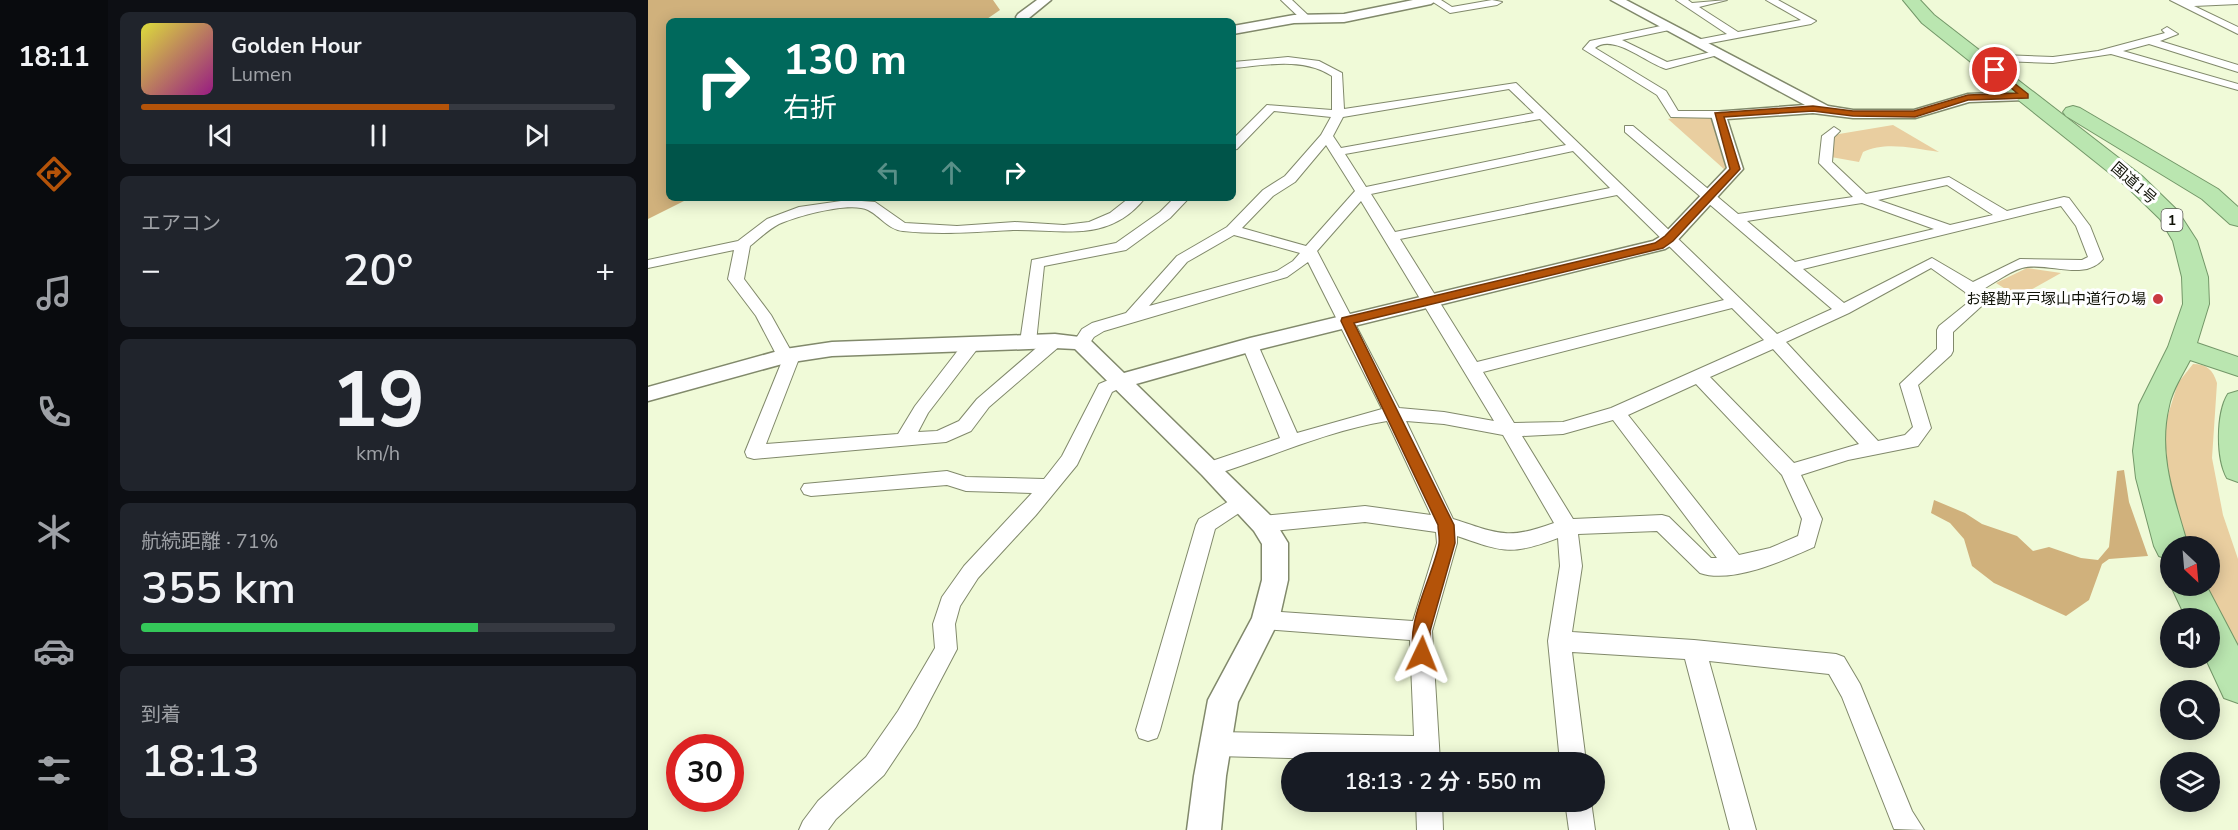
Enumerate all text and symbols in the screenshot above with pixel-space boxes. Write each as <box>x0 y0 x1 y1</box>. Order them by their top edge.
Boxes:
text: Golden Hour <box>231 31 362 61</box>
text: 130 m <box>783 32 907 89</box>
text: 18:11 <box>18 39 90 76</box>
icon: right <box>684 42 762 120</box>
pin <box>1969 44 2020 95</box>
icon: arrive <box>1978 53 2011 86</box>
text: Lumen <box>231 61 292 88</box>
text: 右折 <box>783 90 837 127</box>
icon: previous <box>204 119 237 152</box>
icon: pause <box>362 119 395 152</box>
icon: next <box>520 119 553 152</box>
icon: directions <box>33 153 75 195</box>
icon: left <box>872 156 905 189</box>
icon: ahead <box>935 156 968 189</box>
icon: right <box>998 156 1031 189</box>
street label: 国道1号 <box>2107 158 2161 208</box>
road number: 1 <box>2162 209 2182 231</box>
text: エアコン <box>141 210 221 237</box>
text: 20° <box>343 240 413 301</box>
text: − <box>141 248 161 293</box>
text: + <box>595 248 615 293</box>
icon: music <box>33 272 75 314</box>
place label: お軽勘平戸塚山中道行の場 <box>1966 289 2146 309</box>
marker: お軽勘平戸塚山中道行の場 <box>2151 292 2165 306</box>
text: 19 <box>331 347 425 454</box>
icon: phone <box>33 391 75 433</box>
text: km/h <box>356 440 400 467</box>
icon: climate <box>33 511 75 553</box>
text: 航続距離 · 71% <box>141 528 278 555</box>
north arrow <box>2160 536 2220 596</box>
map controls <box>2160 536 2220 812</box>
text: 355 km <box>141 558 296 619</box>
button: sound <box>2160 608 2220 668</box>
position arrow <box>1390 622 1454 686</box>
icon: car <box>33 630 75 672</box>
button: search <box>2160 680 2220 740</box>
text: 到着 <box>141 701 181 728</box>
text: 18:13 <box>141 731 260 792</box>
speed limit sign: 30 <box>666 734 744 812</box>
icon: filters <box>33 749 75 791</box>
button: layers <box>2160 752 2220 812</box>
text: 18:13 · 2 分 · 550 m <box>1344 767 1542 797</box>

